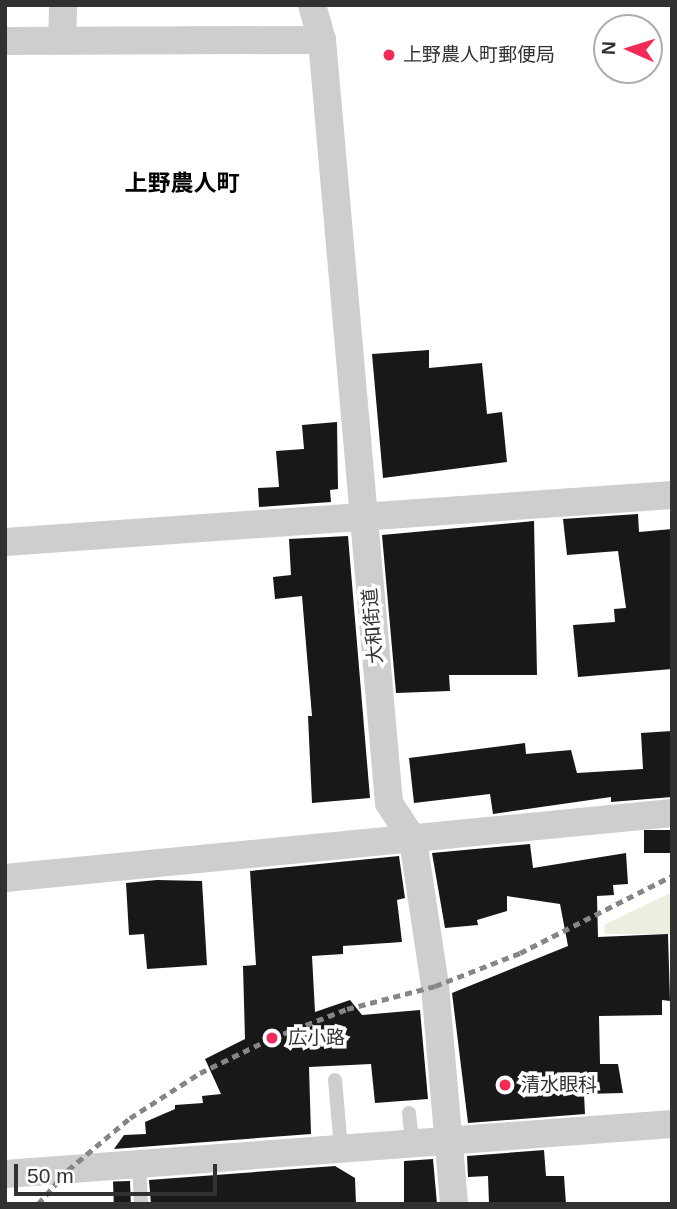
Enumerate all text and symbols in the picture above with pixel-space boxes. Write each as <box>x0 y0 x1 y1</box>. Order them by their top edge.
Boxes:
north arrow <box>593 14 663 84</box>
text: N <box>598 41 619 55</box>
place label: 上野農人町郵便局 <box>403 44 555 66</box>
marker: 上野農人町郵便局 <box>381 47 397 63</box>
district label: 上野農人町 <box>125 169 239 197</box>
street label: 大和街道 <box>358 587 388 665</box>
place label: 広小路 <box>288 1027 345 1049</box>
marker: 広小路 <box>262 1028 282 1048</box>
place label: 清水眼科 <box>521 1074 597 1096</box>
marker: 清水眼科 <box>495 1075 515 1095</box>
scale bar <box>18 1150 220 1194</box>
text: 50 m <box>27 1164 74 1187</box>

